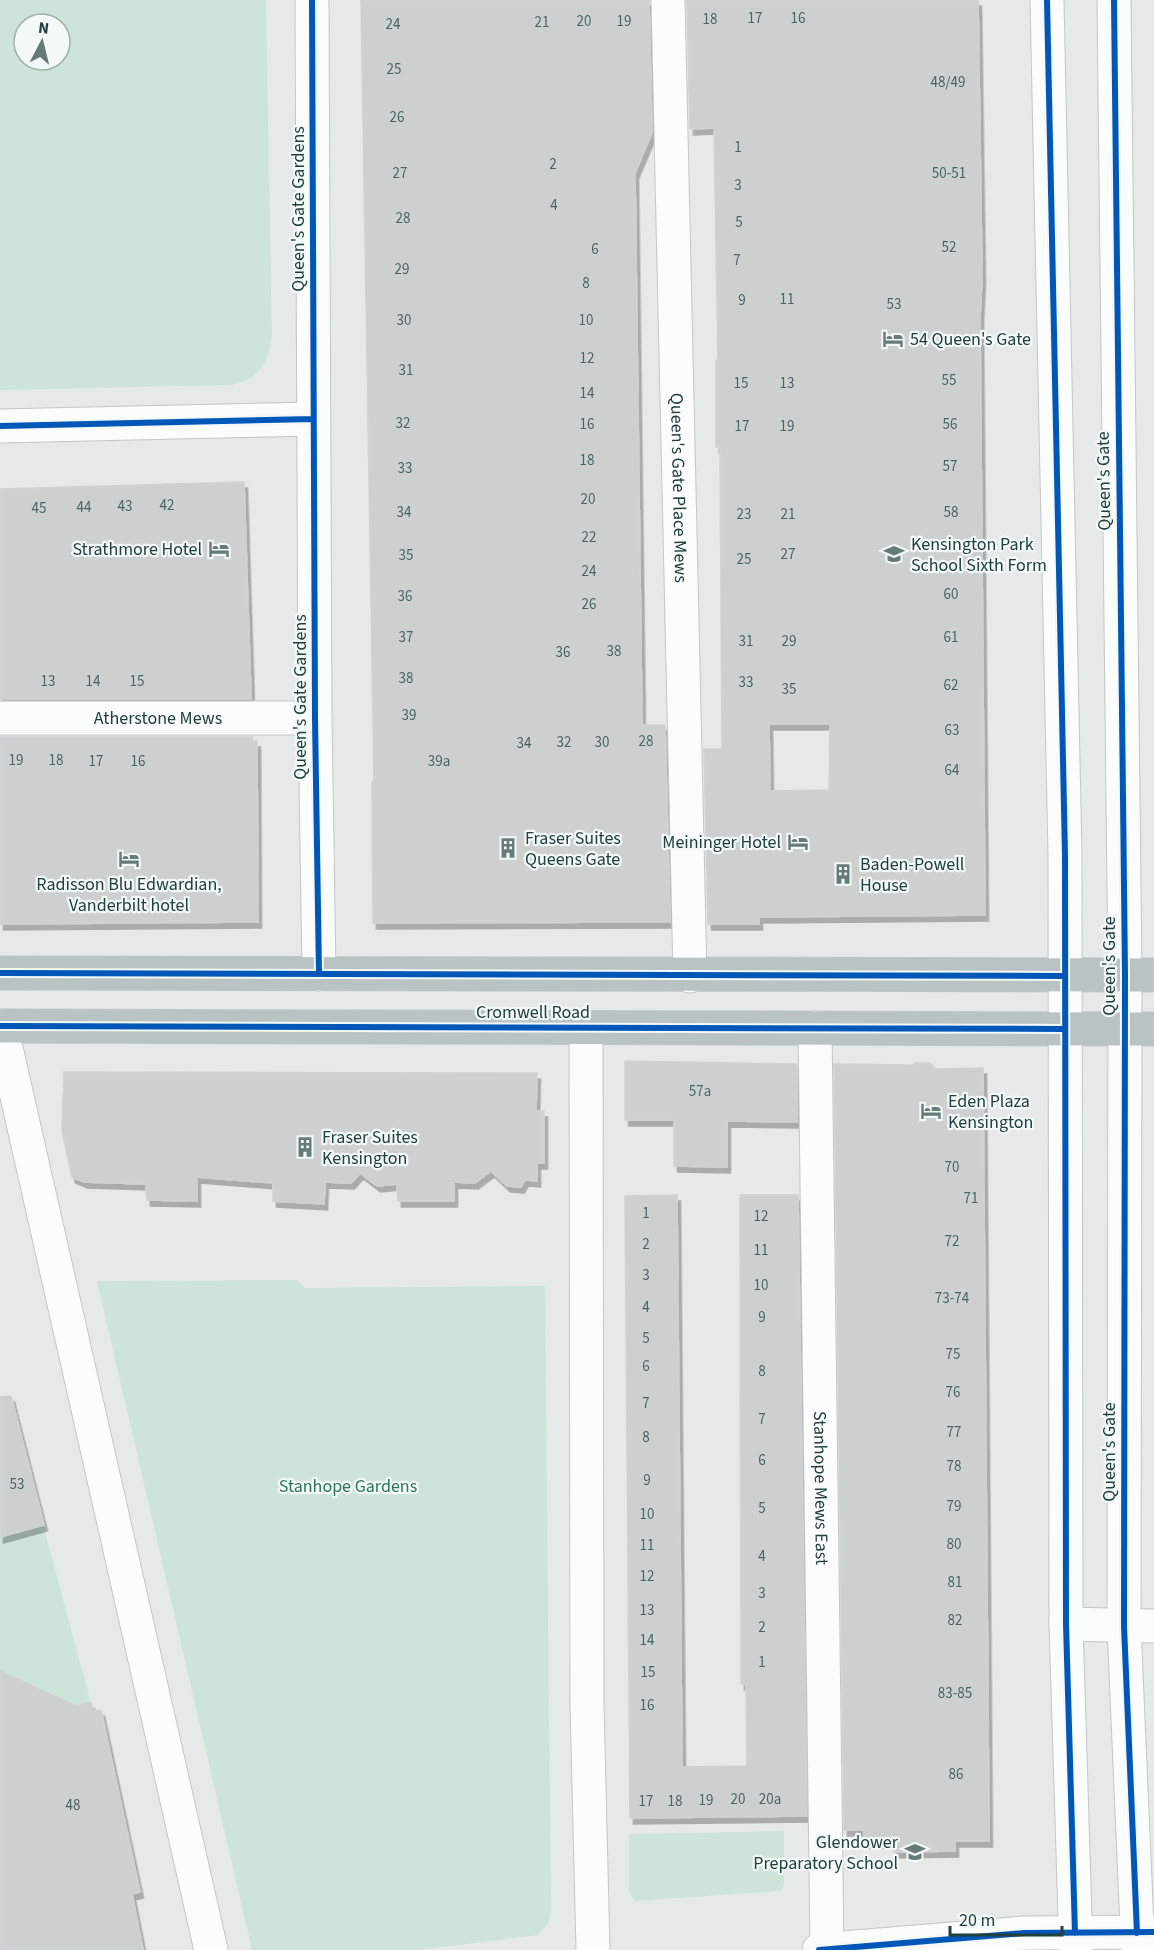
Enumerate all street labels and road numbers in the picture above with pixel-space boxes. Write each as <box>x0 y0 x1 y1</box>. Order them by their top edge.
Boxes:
street label: Queen's Gate Gardens <box>286 126 311 292</box>
street label: Queen's Gate Place Mews <box>664 393 694 583</box>
street label: Queen's Gate <box>1091 431 1117 531</box>
street label: Queen's Gate Gardens <box>288 614 313 780</box>
street label: Atherstone Mews <box>94 706 222 731</box>
street label: Queen's Gate <box>1097 916 1122 1016</box>
street label: Cromwell Road <box>476 1000 590 1025</box>
street label: Queen's Gate <box>1097 1402 1122 1502</box>
street label: Stanhope Mews East <box>807 1411 834 1565</box>

